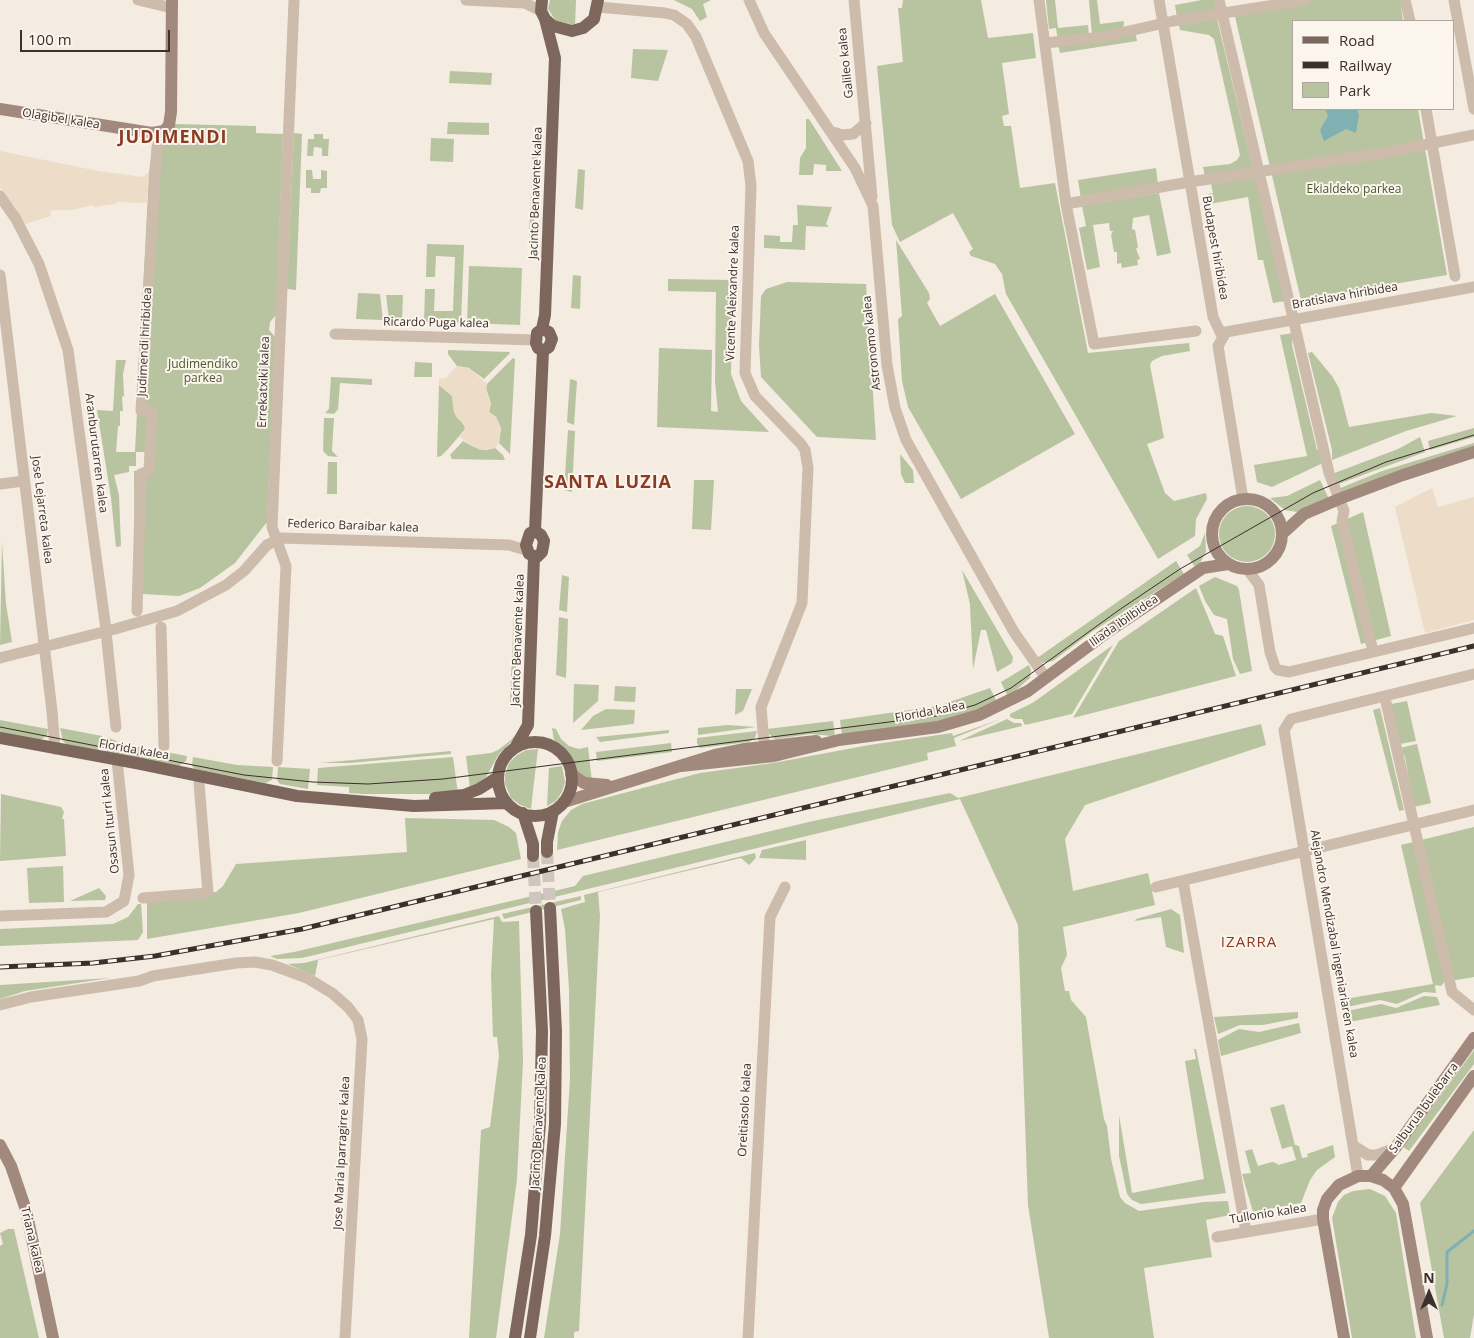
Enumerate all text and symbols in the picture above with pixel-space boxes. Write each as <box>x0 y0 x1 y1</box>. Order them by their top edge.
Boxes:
scale bar <box>22 20 172 52</box>
legend <box>1292 20 1454 110</box>
street label: Galileo kalea <box>835 27 857 99</box>
text: 100 m <box>28 29 72 49</box>
text: Road <box>1339 30 1375 50</box>
text: Railway <box>1339 55 1392 75</box>
text: Park <box>1339 80 1370 100</box>
street label: Olagibel kalea <box>21 106 101 132</box>
street label: Jacinto Benavente kalea <box>526 126 546 260</box>
district label: JUDIMENDI <box>117 127 229 149</box>
park label: Ekialdeko parkea <box>1306 183 1402 197</box>
street label: Budapest hiribidea <box>1199 195 1231 301</box>
street label: Vicente Aleixandre kalea <box>723 225 743 361</box>
street label: Bratislava hiribidea <box>1291 280 1399 312</box>
street label: Judimendi hiribidea <box>135 287 155 397</box>
street label: Astronomo kalea <box>860 295 884 391</box>
street label: Ricardo Puga kalea <box>383 315 489 331</box>
street label: Errekatxiki kalea <box>255 336 273 428</box>
park label: Judimendiko parkea <box>168 358 238 386</box>
street label: Aranburutarren kalea <box>81 392 111 514</box>
street label: Jose Lejarreta kalea <box>28 455 56 565</box>
district label: SANTA LUZIA <box>543 472 673 494</box>
street label: Federico Baraibar kalea <box>287 517 419 535</box>
street label: Jacinto Benavente kalea <box>508 573 528 707</box>
street label: Iliada ibilbidea <box>1087 592 1161 650</box>
street label: Florida kalea <box>894 698 966 726</box>
street label: Florida kalea <box>98 737 170 763</box>
street label: Osasun Iturri kalea <box>97 768 123 874</box>
street label: Alejandro Mendizabal ingeniariaren kalea <box>1307 829 1361 1059</box>
district label: IZARRA <box>1220 934 1278 952</box>
street label: Jacinto Benavente kalea <box>528 1056 550 1190</box>
street label: Salburua bulebarra <box>1386 1060 1462 1156</box>
street label: Oreitiasolo kalea <box>735 1063 755 1157</box>
street label: Jose Maria Iparragirre kalea <box>331 1076 353 1230</box>
street label: Tullonio kalea <box>1229 1201 1307 1227</box>
street label: Triana kalea <box>17 1205 47 1275</box>
north arrow <box>1404 1268 1454 1318</box>
text: N <box>1423 1268 1435 1287</box>

